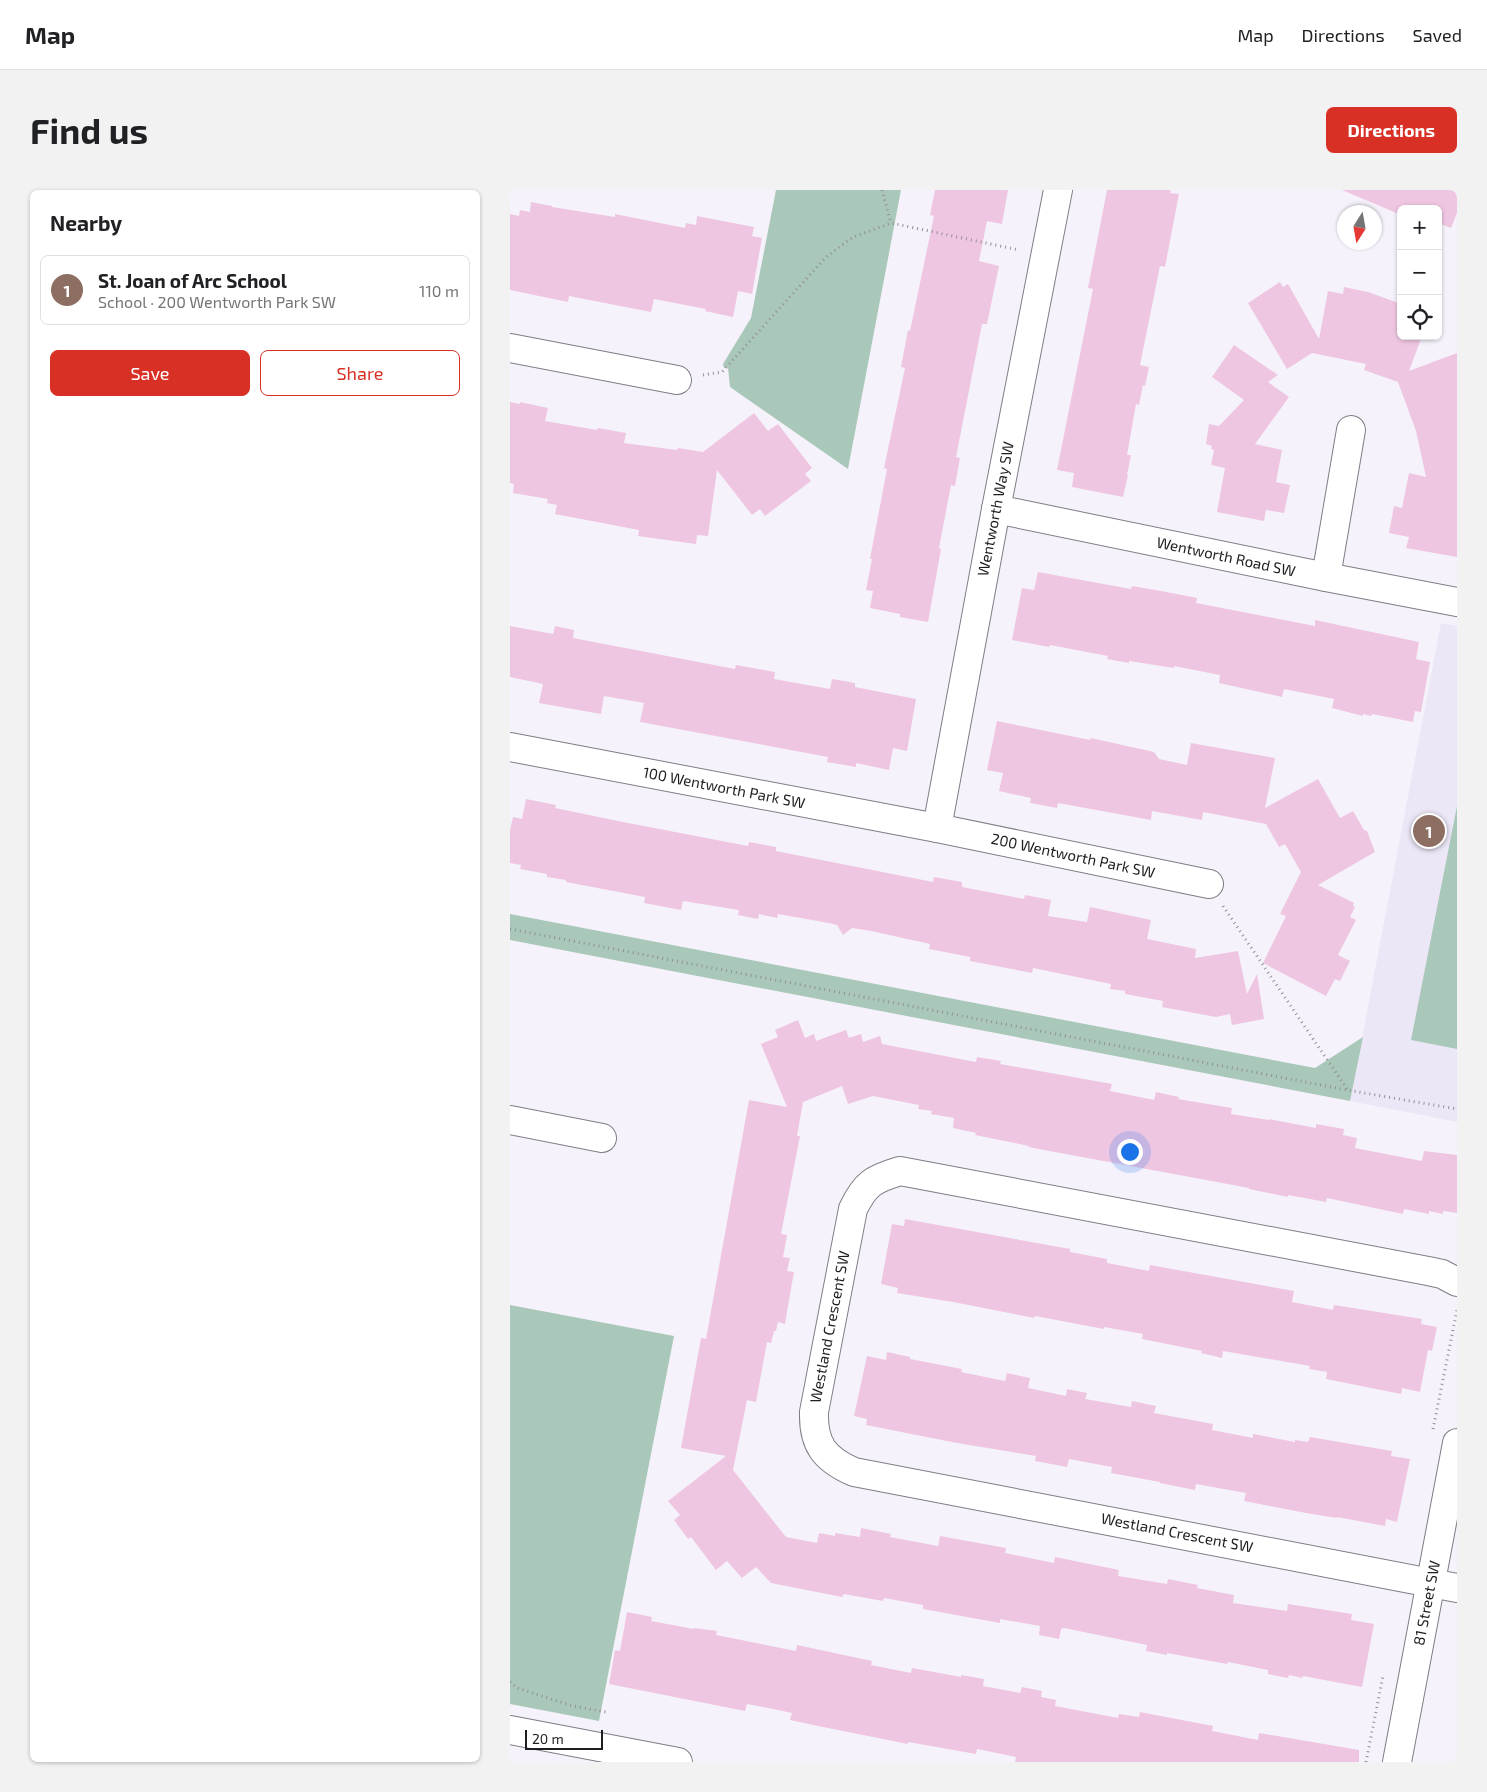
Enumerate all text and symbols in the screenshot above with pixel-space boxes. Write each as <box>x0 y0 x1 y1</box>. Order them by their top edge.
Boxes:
text: Map <box>25 20 75 49</box>
text: Map <box>1237 24 1274 46</box>
text: Directions <box>1302 24 1385 46</box>
text: Saved <box>1413 24 1462 46</box>
button: Directions <box>1326 107 1457 153</box>
text: Find us <box>30 109 148 151</box>
north arrow <box>1337 205 1382 250</box>
map controls <box>1397 205 1442 340</box>
button: + <box>1397 205 1442 250</box>
text: Nearby <box>50 210 122 235</box>
button: − <box>1397 250 1442 295</box>
text: St. Joan of Arc School <box>98 269 287 292</box>
text: 1 <box>64 281 70 300</box>
text: 110 m <box>419 281 459 300</box>
text: School · 200 Wentworth Park SW <box>98 292 336 311</box>
button: locate <box>1397 295 1442 340</box>
button: Save <box>50 350 250 396</box>
button: Share <box>260 350 460 396</box>
street label: Wentworth Way SW <box>973 440 1017 578</box>
street label: Wentworth Road SW <box>1155 532 1297 580</box>
street label: 100 Wentworth Park SW <box>642 762 807 812</box>
pin: 1 <box>1413 812 1445 850</box>
street label: 200 Wentworth Park SW <box>990 829 1157 881</box>
your location <box>1117 1139 1143 1165</box>
street label: Westland Crescent SW <box>805 1249 853 1404</box>
street label: Westland Crescent SW <box>1100 1508 1255 1556</box>
street label: 81 Street SW <box>1409 1559 1443 1647</box>
scale bar <box>525 1727 602 1750</box>
text: 20 m <box>532 1730 564 1747</box>

